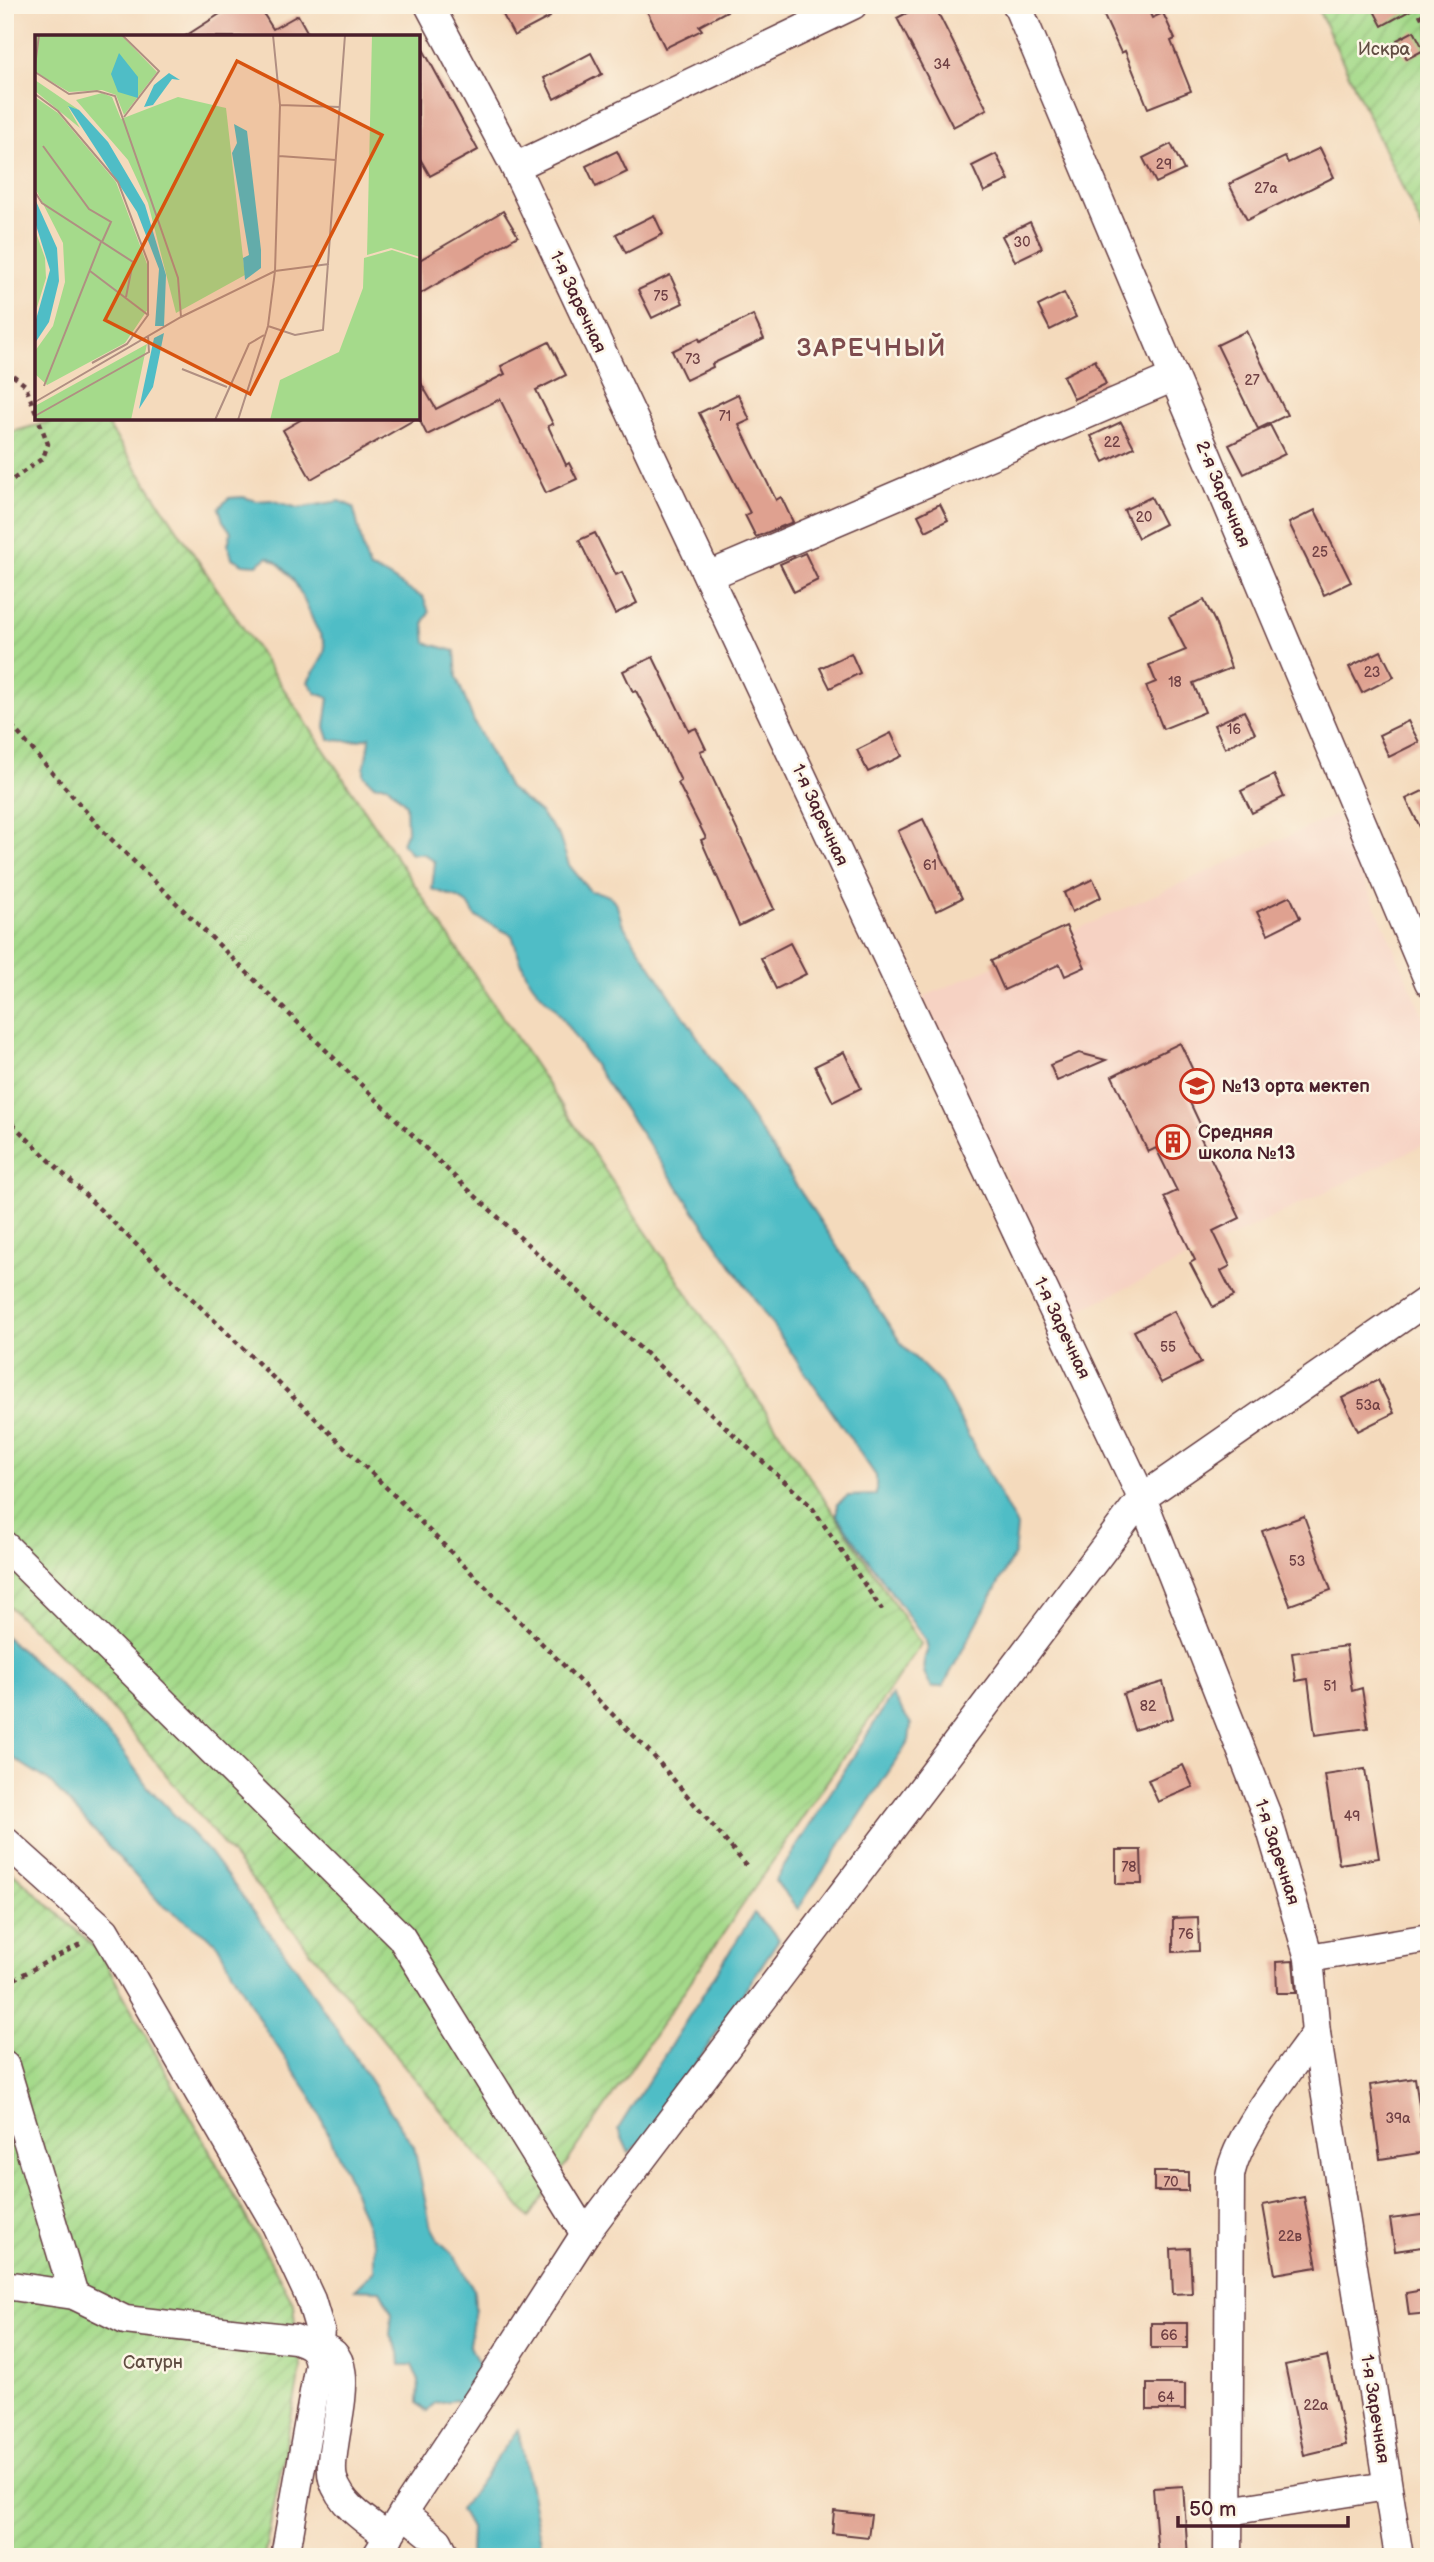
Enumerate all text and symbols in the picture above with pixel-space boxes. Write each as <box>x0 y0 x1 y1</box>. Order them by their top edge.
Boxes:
inset map <box>35 35 420 420</box>
park label: Искра <box>1358 39 1411 60</box>
house number: 34 <box>933 56 951 73</box>
house number: 29 <box>1156 156 1172 173</box>
house number: 27а <box>1254 180 1278 197</box>
house number: 30 <box>1014 234 1030 251</box>
street label: 1-я Заречная <box>545 248 611 356</box>
house number: 75 <box>654 288 668 305</box>
district label: ЗАРЕЧНЫЙ <box>797 332 947 363</box>
house number: 73 <box>685 351 701 368</box>
house number: 27 <box>1244 372 1260 389</box>
house number: 71 <box>719 408 731 425</box>
house number: 22 <box>1104 434 1121 451</box>
street label: 2-я Заречная <box>1191 438 1255 550</box>
house number: 20 <box>1136 509 1152 526</box>
house number: 25 <box>1312 544 1328 561</box>
house number: 23 <box>1364 664 1380 681</box>
house number: 18 <box>1168 674 1182 691</box>
house number: 16 <box>1227 721 1241 738</box>
street label: 1-я Заречная <box>787 761 853 869</box>
house number: 61 <box>923 857 937 874</box>
school or university icon: №13 орта мектеп <box>1178 1067 1216 1105</box>
place label: №13 орта мектеп <box>1222 1076 1370 1097</box>
place label: Средняя школа №13 <box>1198 1122 1295 1164</box>
building icon: Средняя школа №13 <box>1154 1123 1192 1161</box>
street label: 1-я Заречная <box>1029 1274 1095 1382</box>
house number: 55 <box>1160 1339 1176 1356</box>
house number: 53а <box>1356 1397 1381 1414</box>
house number: 53 <box>1289 1553 1305 1570</box>
house number: 51 <box>1323 1678 1337 1695</box>
house number: 82 <box>1140 1698 1157 1715</box>
street label: 1-я Заречная <box>1250 1796 1304 1908</box>
house number: 49 <box>1344 1808 1360 1825</box>
house number: 78 <box>1121 1859 1137 1876</box>
house number: 76 <box>1178 1926 1194 1943</box>
house number: 39а <box>1386 2110 1411 2127</box>
house number: 70 <box>1163 2174 1179 2191</box>
house number: 22в <box>1278 2228 1303 2245</box>
house number: 66 <box>1160 2327 1178 2344</box>
park label: Сатурн <box>123 2352 183 2373</box>
street label: 1-я Заречная <box>1356 2353 1394 2465</box>
house number: 64 <box>1157 2389 1175 2406</box>
house number: 22а <box>1304 2397 1329 2414</box>
scale bar <box>1178 2485 1348 2529</box>
text: 50 m <box>1189 2497 1236 2522</box>

